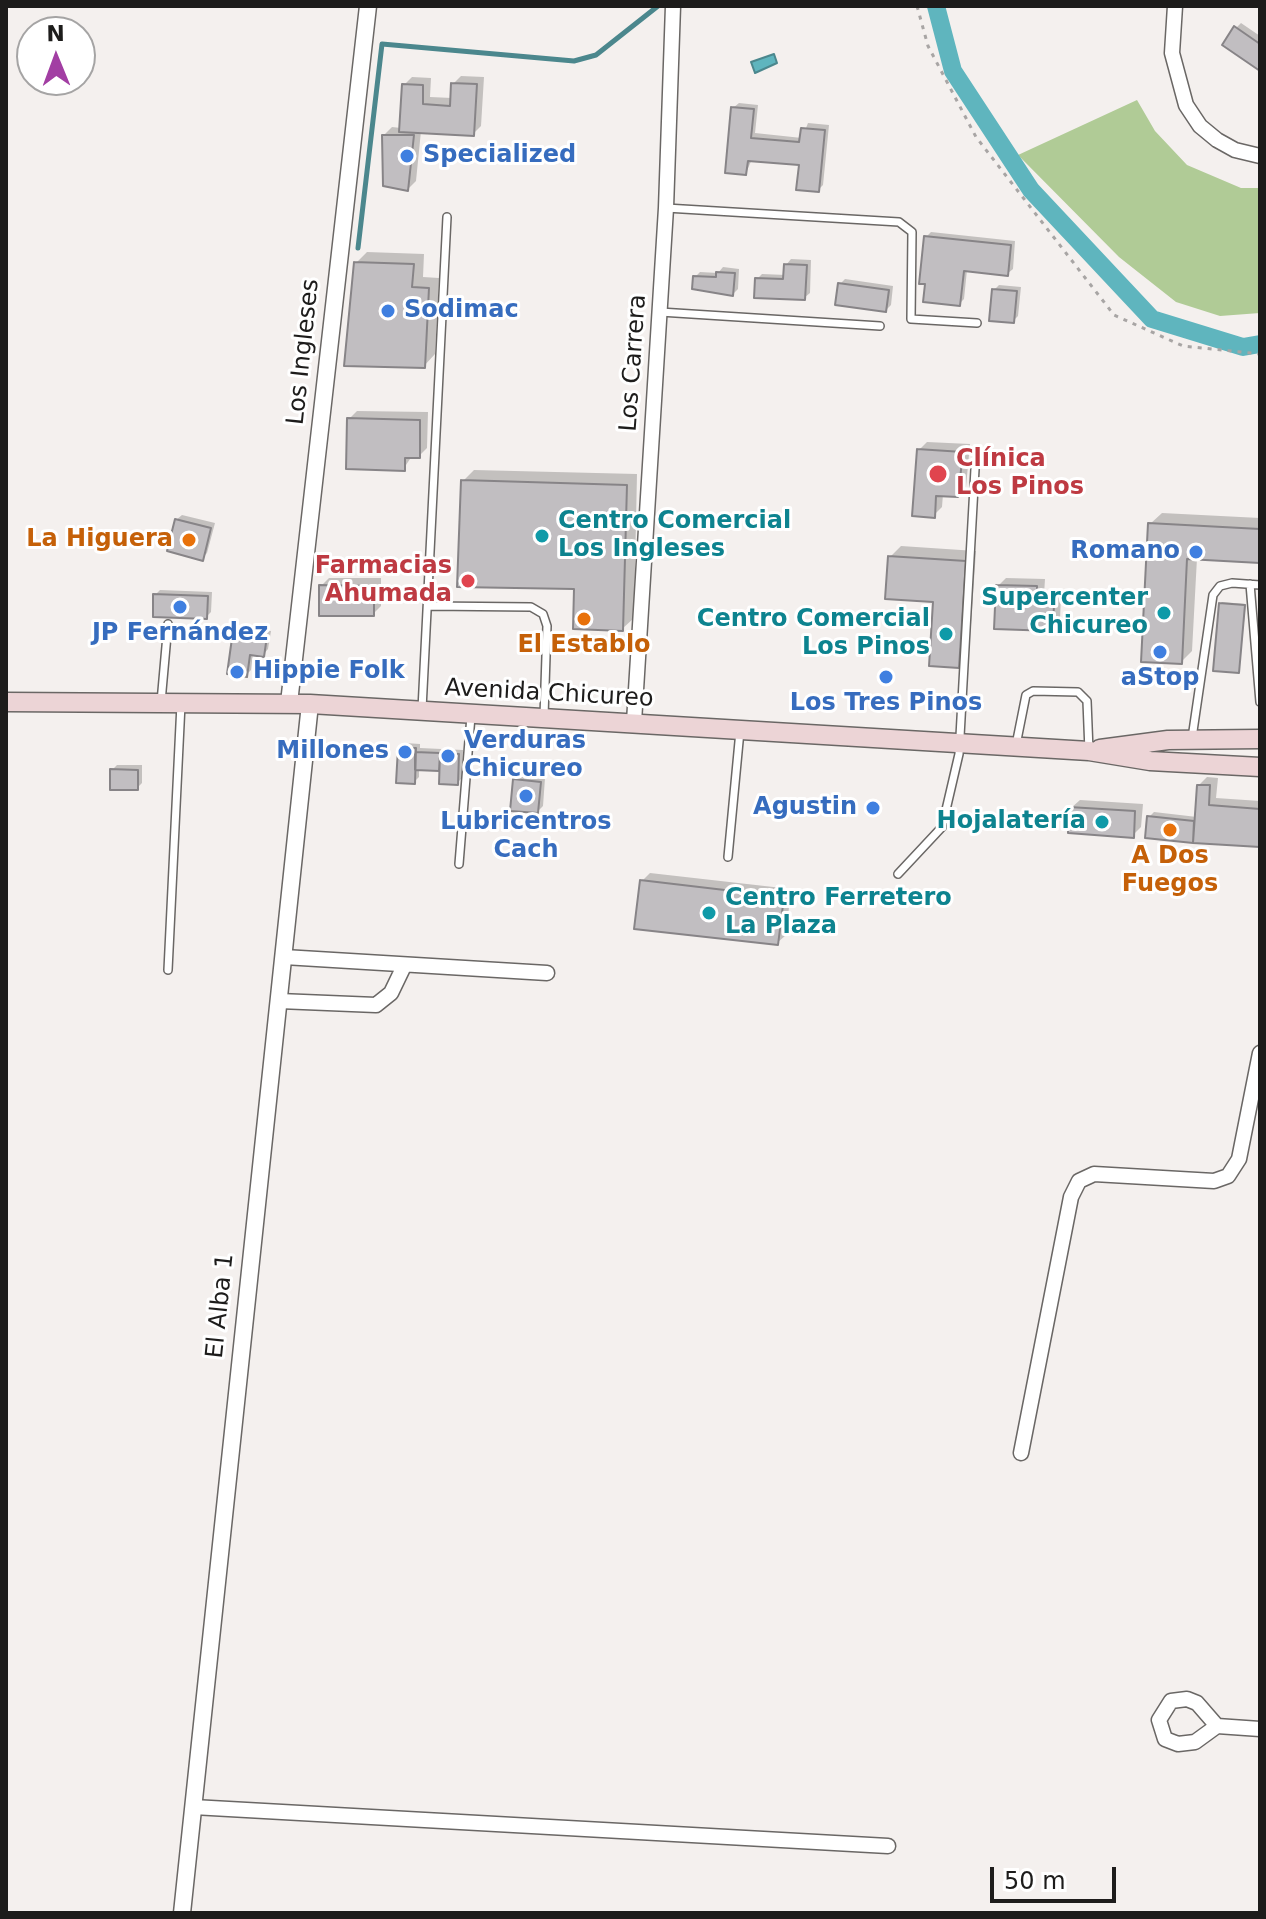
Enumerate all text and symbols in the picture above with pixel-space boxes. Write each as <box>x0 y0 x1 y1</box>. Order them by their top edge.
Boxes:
north arrow <box>16 16 96 96</box>
text: N <box>46 21 65 46</box>
place label: Specialized <box>423 142 576 170</box>
marker: Specialized <box>398 147 416 165</box>
street label: Los Ingleses <box>282 278 326 426</box>
street label: Los Carrera <box>615 293 653 433</box>
place label: Sodimac <box>404 297 519 325</box>
marker: Sodimac <box>379 302 397 320</box>
place label: Clínica Los Pinos <box>956 446 1084 502</box>
marker: Clínica Los Pinos <box>927 463 949 485</box>
place label: Centro Comercial Los Ingleses <box>558 508 791 564</box>
place label: La Higuera <box>26 526 173 554</box>
marker: Centro Comercial Los Ingleses <box>533 527 551 545</box>
marker: La Higuera <box>180 531 198 549</box>
place label: Romano <box>1070 538 1180 566</box>
marker: Romano <box>1187 543 1205 561</box>
place label: Farmacias Ahumada <box>315 553 452 609</box>
marker: Farmacias Ahumada <box>459 572 477 590</box>
place label: Supercenter Chicureo <box>981 585 1148 641</box>
marker: JP Fernández <box>171 598 189 616</box>
marker: Supercenter Chicureo <box>1155 604 1173 622</box>
place label: Centro Comercial Los Pinos <box>697 606 930 662</box>
marker: El Establo <box>575 610 593 628</box>
place label: JP Fernández <box>92 620 268 648</box>
marker: Centro Comercial Los Pinos <box>937 625 955 643</box>
place label: El Establo <box>517 632 651 660</box>
marker: aStop <box>1151 643 1169 661</box>
place label: Hippie Folk <box>253 658 405 686</box>
marker: Hippie Folk <box>228 663 246 681</box>
place label: aStop <box>1121 665 1199 693</box>
marker: Los Tres Pinos <box>877 668 895 686</box>
street label: Avenida Chicureo <box>444 674 654 714</box>
place label: Los Tres Pinos <box>790 690 982 718</box>
place label: Verduras Chicureo <box>464 728 586 784</box>
place label: Millones <box>276 738 389 766</box>
marker: Millones <box>396 743 414 761</box>
marker: Verduras Chicureo <box>439 747 457 765</box>
marker: Lubricentros Cach <box>517 787 535 805</box>
place label: Agustin <box>753 794 857 822</box>
marker: Agustin <box>864 799 882 817</box>
place label: Hojalatería <box>937 808 1086 836</box>
place label: Lubricentros Cach <box>440 809 612 865</box>
marker: Hojalatería <box>1093 813 1111 831</box>
marker: A Dos Fuegos <box>1161 821 1179 839</box>
place label: A Dos Fuegos <box>1122 843 1218 899</box>
place label: Centro Ferretero La Plaza <box>725 885 952 941</box>
marker: Centro Ferretero La Plaza <box>700 904 718 922</box>
street label: El Alba 1 <box>201 1252 241 1360</box>
scale bar <box>994 1851 1120 1901</box>
text: 50 m <box>1004 1867 1066 1895</box>

